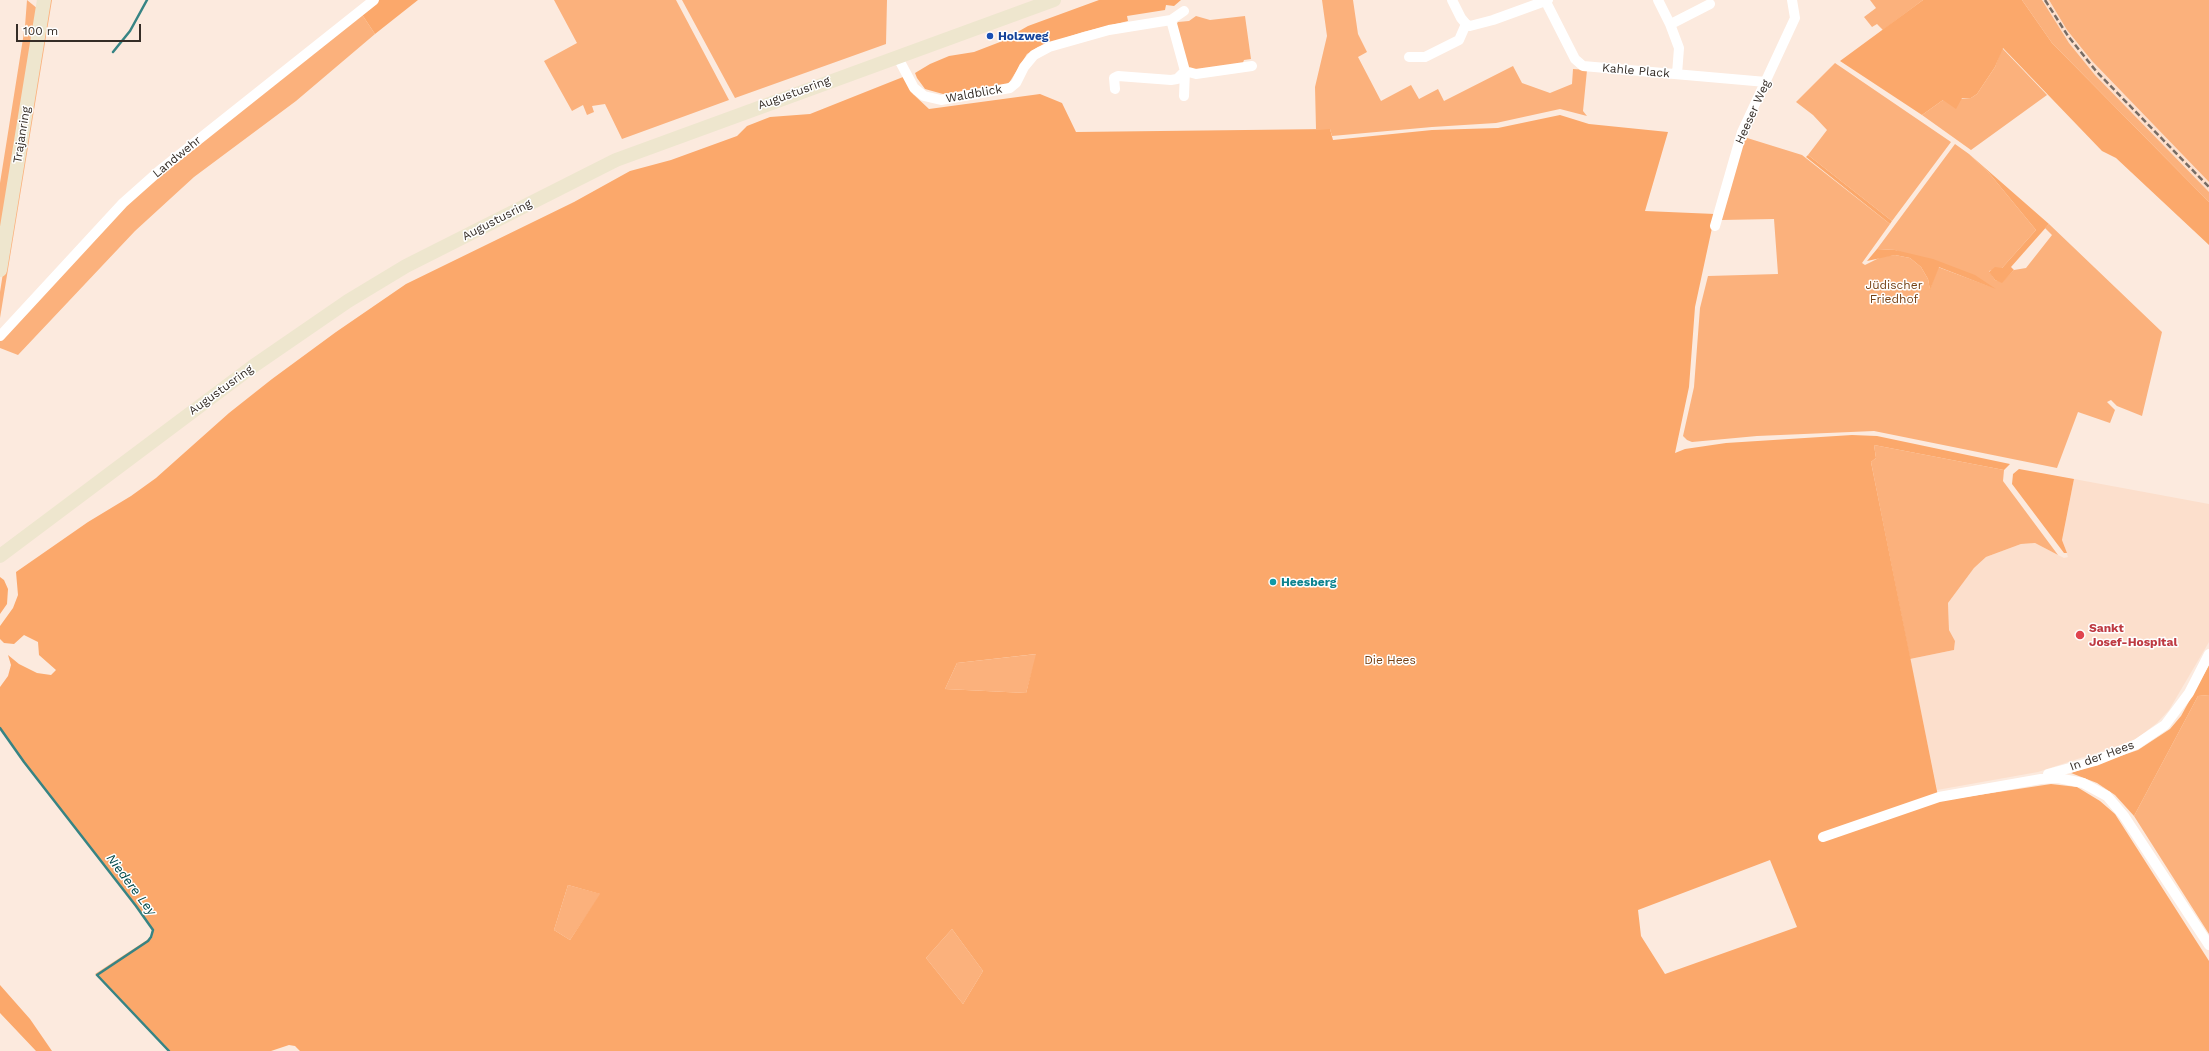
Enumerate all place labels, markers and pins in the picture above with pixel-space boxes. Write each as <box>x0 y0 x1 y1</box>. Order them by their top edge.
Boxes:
place label: Holzweg <box>998 29 1049 43</box>
marker: Holzweg <box>985 31 995 41</box>
place label: Heesberg <box>1281 575 1336 589</box>
marker: Heesberg <box>1268 577 1278 587</box>
place label: Sankt Josef-Hospital <box>2089 621 2177 649</box>
marker: Sankt Josef-Hospital <box>2074 629 2086 641</box>

